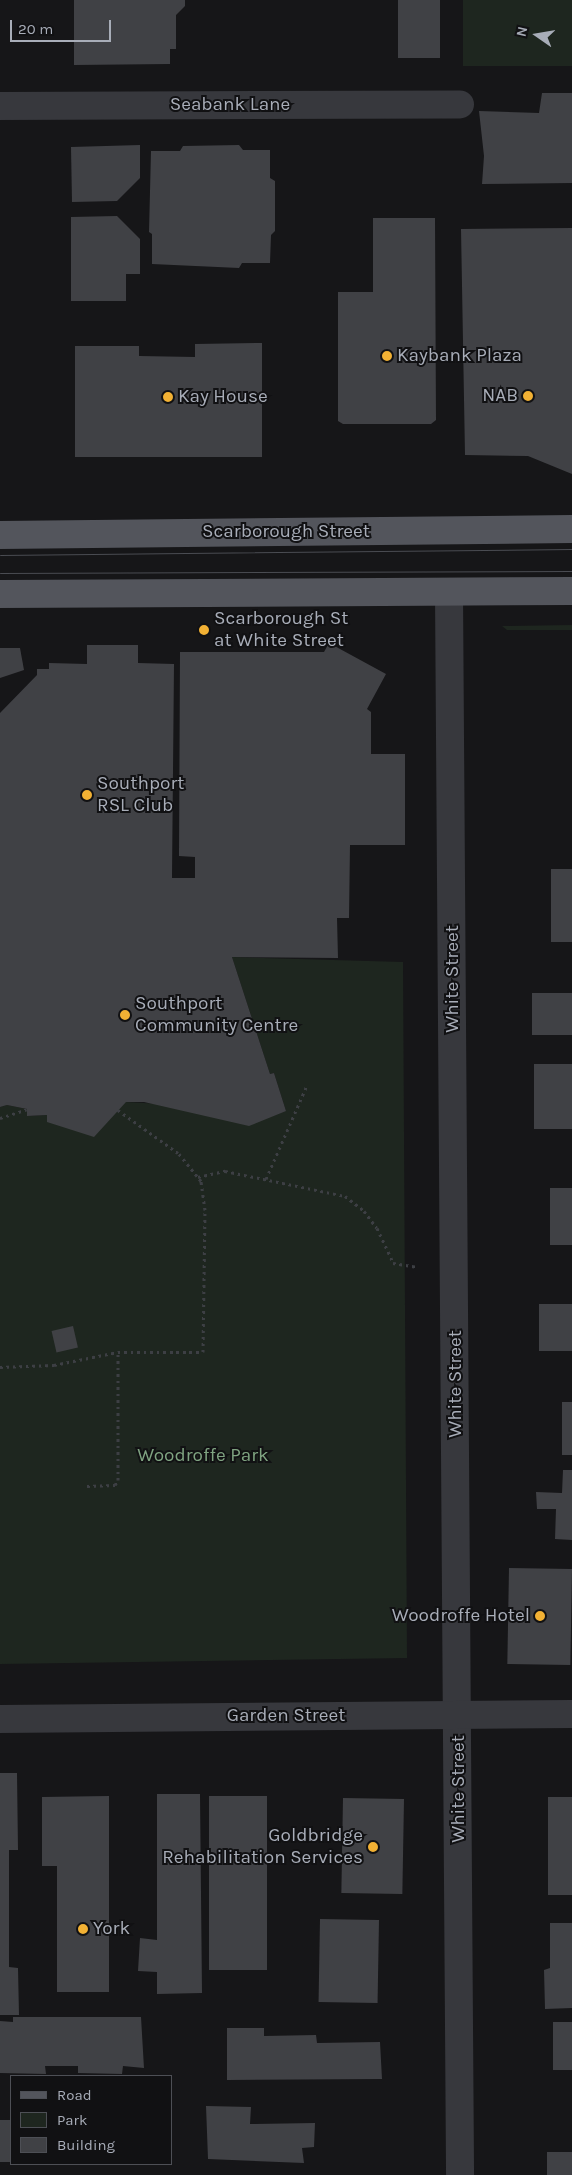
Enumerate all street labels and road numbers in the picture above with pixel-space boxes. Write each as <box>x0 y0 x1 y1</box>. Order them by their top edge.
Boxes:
street label: Seabank Lane <box>170 94 290 116</box>
street label: Scarborough Street <box>202 521 370 543</box>
street label: White Street <box>442 925 464 1033</box>
street label: White Street <box>445 1330 467 1438</box>
street label: Garden Street <box>227 1705 345 1727</box>
street label: White Street <box>448 1735 470 1843</box>

